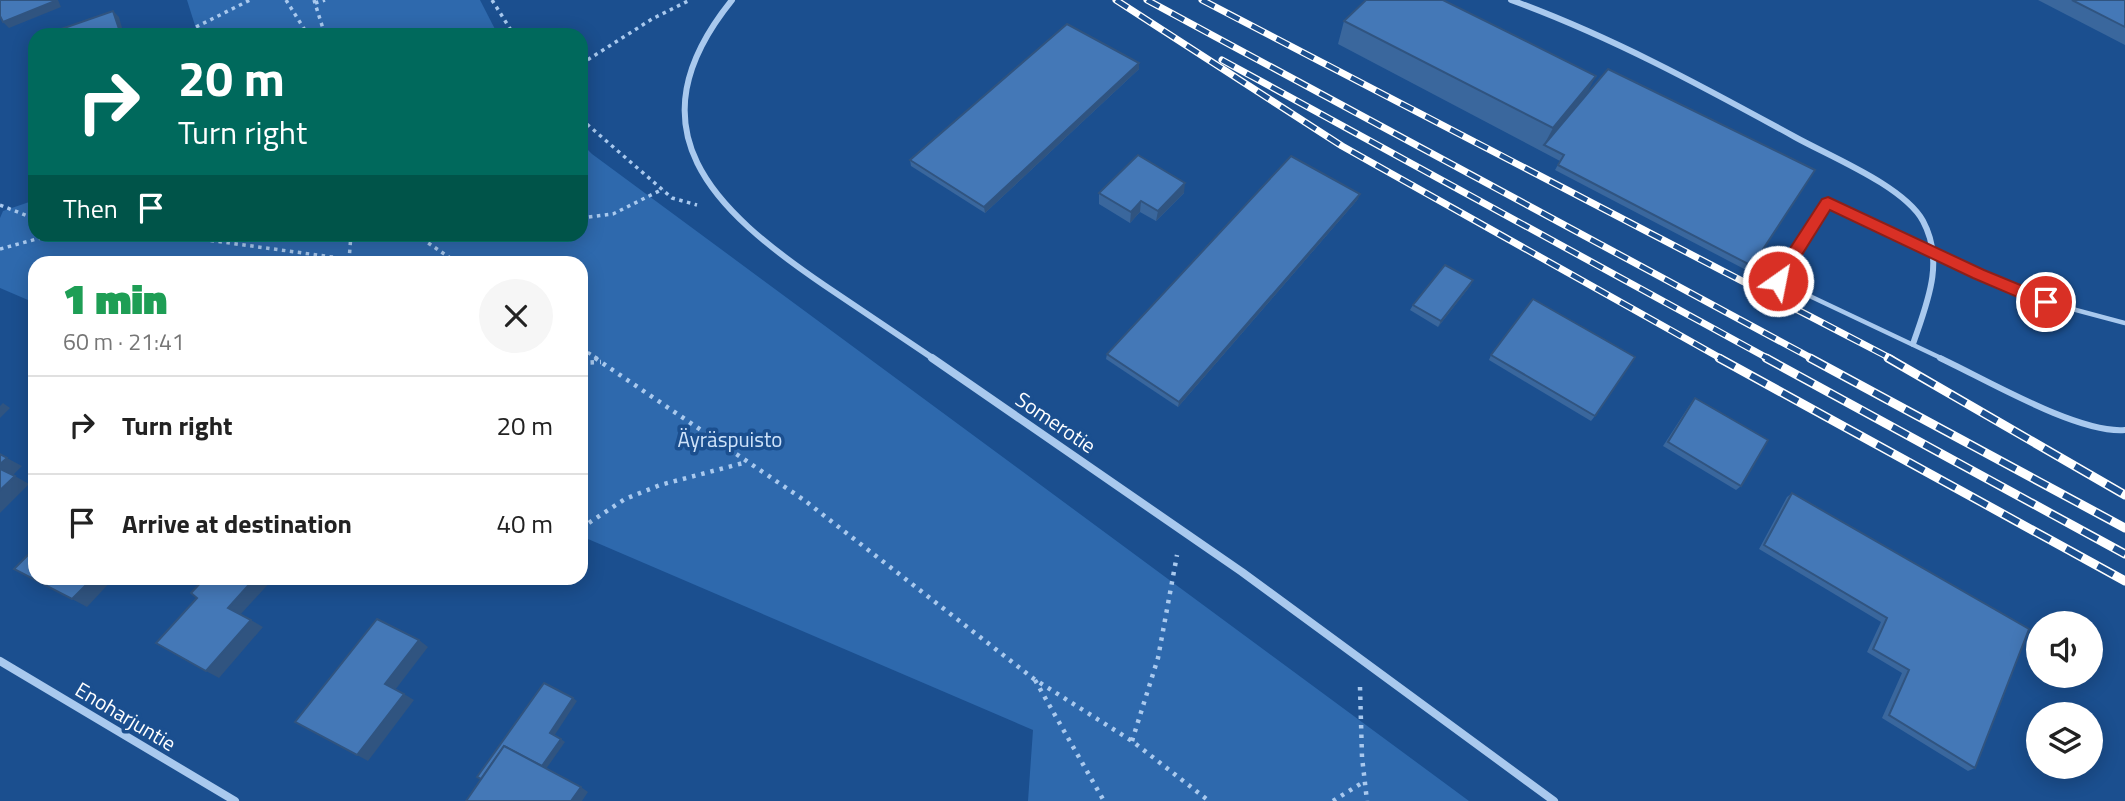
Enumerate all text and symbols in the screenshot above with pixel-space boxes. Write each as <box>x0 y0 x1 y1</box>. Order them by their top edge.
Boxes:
text: 20 m <box>178 40 285 115</box>
icon: right <box>63 56 154 147</box>
text: Turn right <box>178 108 307 156</box>
text: Then <box>63 189 118 228</box>
icon: arrive <box>132 189 170 227</box>
position arrow <box>1741 244 1815 318</box>
text: 1 min <box>63 266 167 330</box>
pin <box>2016 272 2076 332</box>
button: close <box>479 279 553 353</box>
icon: arrive <box>2027 283 2065 321</box>
text: 60 m · 21:41 <box>63 324 185 359</box>
street label: Somerotie <box>1009 383 1103 461</box>
icon: right <box>63 406 101 444</box>
text: Turn right <box>122 406 233 445</box>
text: 20 m <box>496 406 553 445</box>
park label: Äyräspuisto <box>678 423 782 455</box>
icon: arrive <box>63 504 101 542</box>
text: Arrive at destination <box>122 504 352 543</box>
text: 40 m <box>496 504 553 543</box>
map controls <box>2026 611 2103 779</box>
button: sound <box>2026 611 2103 688</box>
street label: Enoharjuntie <box>70 673 182 759</box>
button: layers <box>2026 702 2103 779</box>

